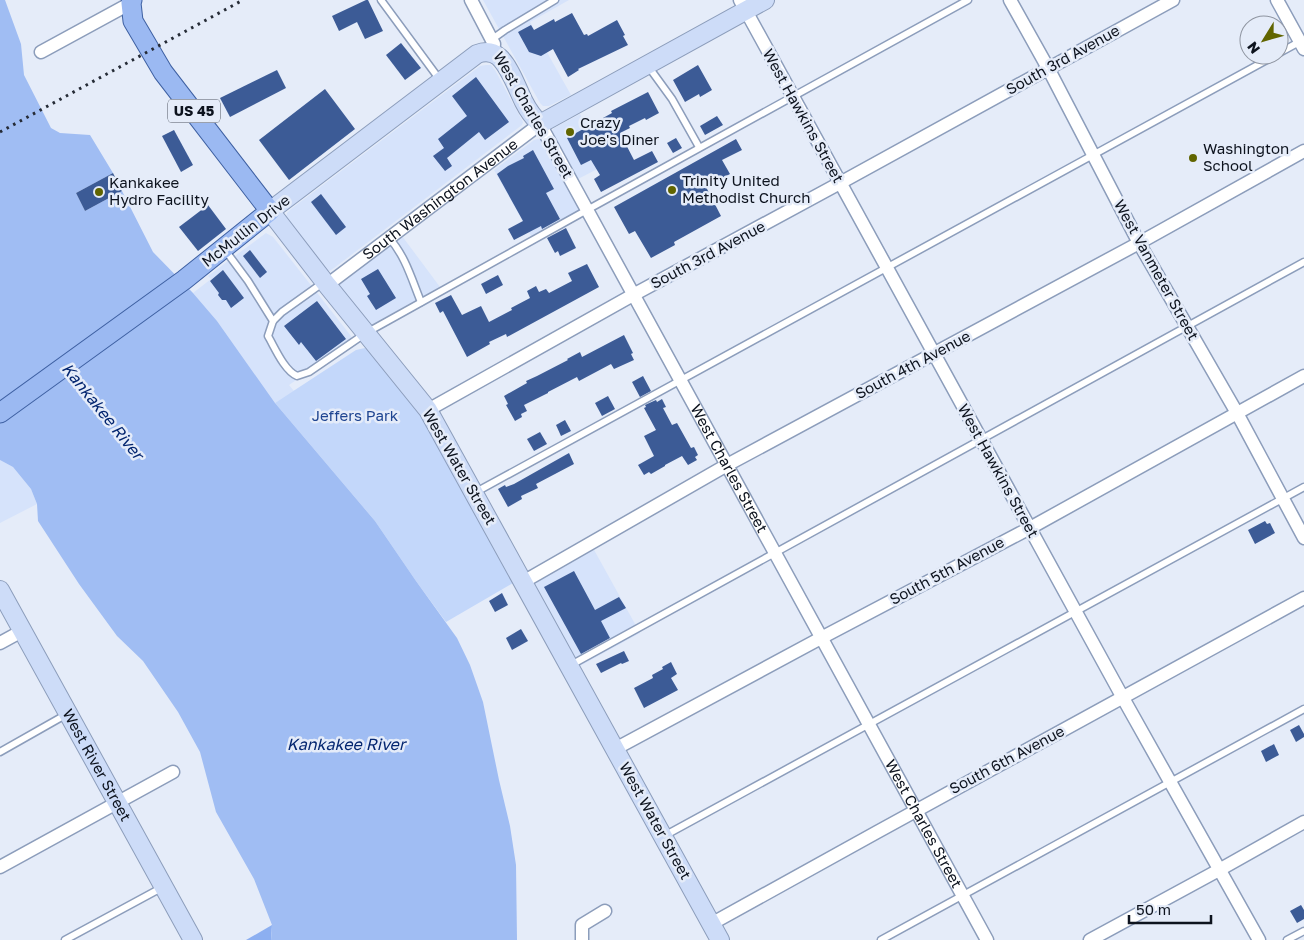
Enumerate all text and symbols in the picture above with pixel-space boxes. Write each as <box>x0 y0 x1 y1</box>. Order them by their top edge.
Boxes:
north arrow <box>1239 15 1289 65</box>
street label: South 3rd Avenue <box>1003 20 1123 98</box>
text: N <box>1243 39 1263 57</box>
street label: West Hawkins Street <box>760 46 848 185</box>
street label: West Charles Street <box>490 48 578 181</box>
road number: US 45 <box>168 100 220 122</box>
place label: Crazy Joe's Diner <box>580 113 659 148</box>
marker: Crazy Joe's Diner <box>564 126 576 138</box>
street label: South Washington Avenue <box>359 134 521 263</box>
place label: Washington School <box>1203 139 1289 174</box>
marker: Washington School <box>1187 152 1199 164</box>
place label: Trinity United Methodist Church <box>682 171 810 206</box>
place label: Kankakee Hydro Facility <box>109 173 210 208</box>
marker: Trinity United Methodist Church <box>666 184 678 196</box>
marker: Kankakee Hydro Facility <box>93 186 105 198</box>
street label: McMullin Drive <box>198 190 293 270</box>
street label: West Vanmeter Street <box>1111 196 1203 343</box>
street label: South 3rd Avenue <box>647 216 768 292</box>
street label: South 4th Avenue <box>852 326 973 402</box>
water label: Kankakee River <box>58 359 150 465</box>
street label: West Charles Street <box>687 401 772 535</box>
street label: West Hawkins Street <box>955 401 1043 540</box>
street label: West Water Street <box>419 405 500 528</box>
park label: Jeffers Park <box>312 406 399 424</box>
street label: South 5th Avenue <box>886 532 1007 608</box>
street label: West River Street <box>59 705 136 824</box>
street label: South 6th Avenue <box>946 721 1067 797</box>
water label: Kankakee River <box>287 734 408 754</box>
street label: West Charles Street <box>882 756 967 891</box>
street label: West Water Street <box>616 759 696 882</box>
scale bar <box>1129 892 1212 924</box>
text: 50 m <box>1136 900 1171 918</box>

